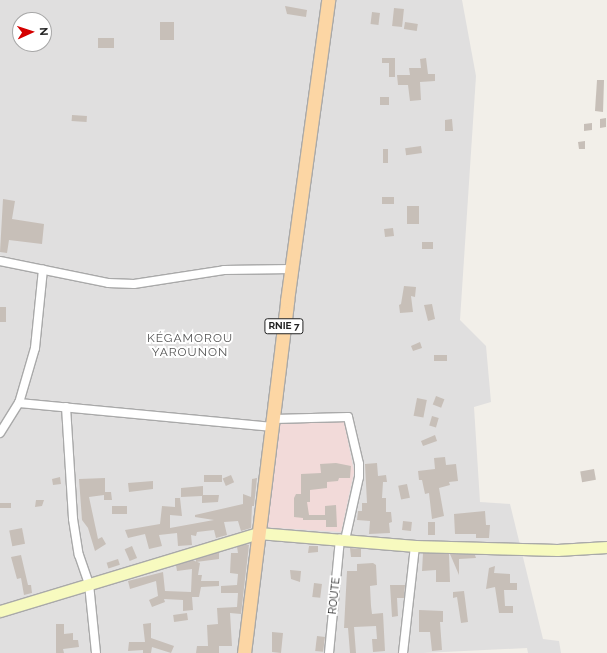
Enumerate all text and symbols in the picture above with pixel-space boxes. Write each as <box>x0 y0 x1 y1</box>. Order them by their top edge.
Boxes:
north arrow <box>12 12 52 52</box>
text: N <box>37 27 50 36</box>
road number: RNIE 7 <box>264 318 304 334</box>
district label: KÉGAMOROU YAROUNON <box>147 332 233 360</box>
street label: ROUTE <box>326 577 344 615</box>

